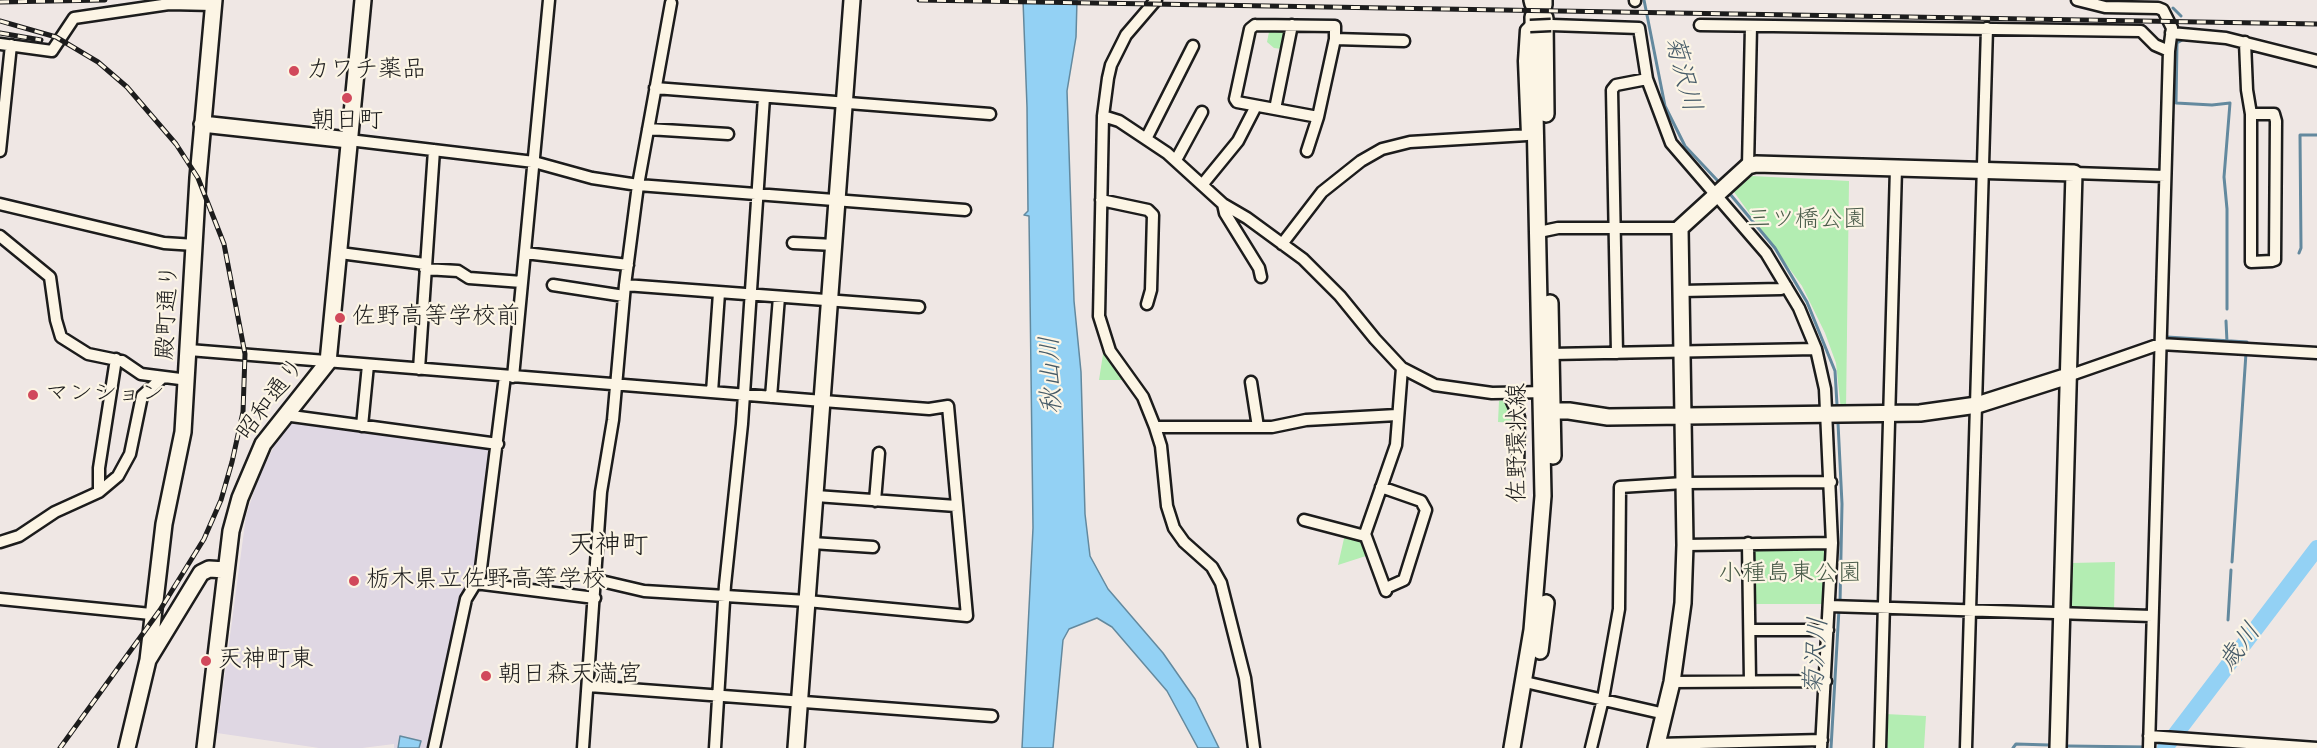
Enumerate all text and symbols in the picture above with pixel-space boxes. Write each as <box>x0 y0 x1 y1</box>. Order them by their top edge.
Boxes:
water label: 菊沢川 <box>1656 32 1706 116</box>
place label: カワチ薬品 <box>306 57 426 85</box>
marker: カワチ薬品 <box>287 64 301 78</box>
marker: 朝日町 <box>340 91 354 105</box>
place label: 朝日町 <box>311 108 383 136</box>
park label: 三ツ橋公園 <box>1747 207 1867 235</box>
street label: 殿町通り <box>152 263 186 361</box>
place label: 佐野高等学校前 <box>352 304 520 332</box>
marker: 佐野高等学校前 <box>333 311 347 325</box>
water label: 秋山川 <box>1036 335 1070 415</box>
street label: 昭和通り <box>232 353 312 447</box>
place label: マンション <box>45 381 165 409</box>
street label: 佐野環状線 <box>1505 383 1533 503</box>
marker: マンション <box>26 388 40 402</box>
district label: 天神町 <box>568 531 648 563</box>
park label: 小種島東公園 <box>1718 561 1862 589</box>
place label: 栃木県立佐野高等学校 <box>366 567 606 595</box>
marker: 栃木県立佐野高等学校 <box>347 574 361 588</box>
water label: 菊沢川 <box>1800 616 1836 696</box>
water label: 歳川 <box>2213 618 2269 678</box>
place label: 天神町東 <box>218 647 314 675</box>
marker: 天神町東 <box>199 654 213 668</box>
place label: 朝日森天満宮 <box>498 662 642 690</box>
marker: 朝日森天満宮 <box>479 669 493 683</box>

